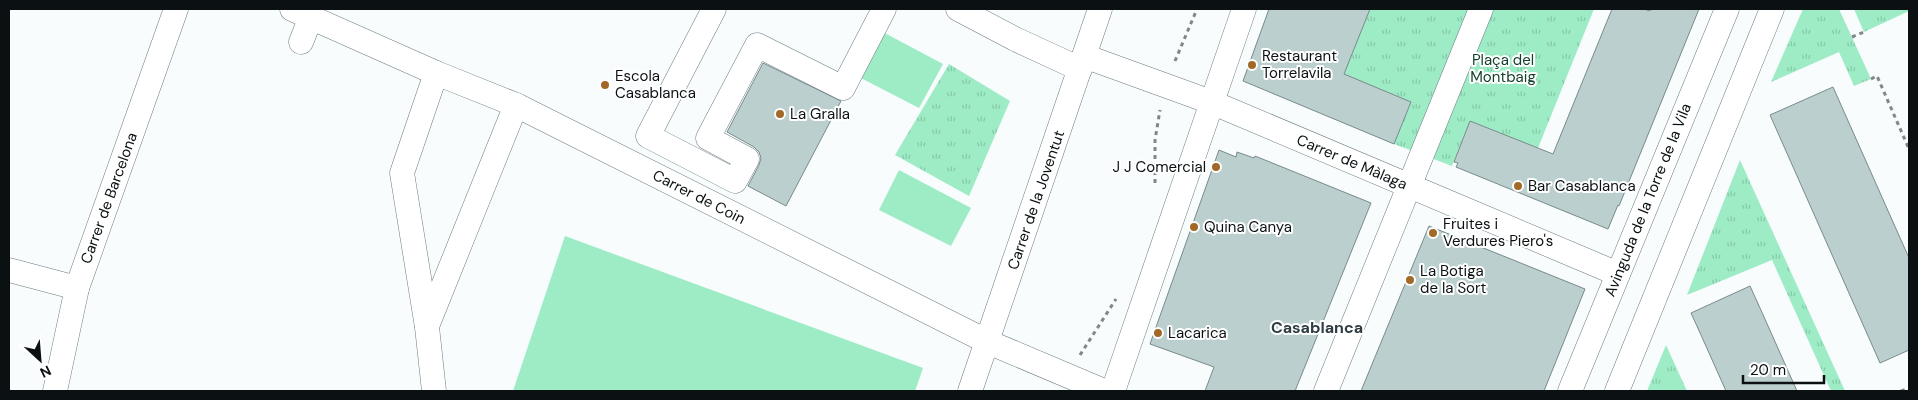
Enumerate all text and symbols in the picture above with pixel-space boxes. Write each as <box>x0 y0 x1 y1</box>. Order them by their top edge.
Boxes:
place label: Restaurant Torrelavila <box>1262 46 1337 83</box>
park label: Plaça del Montbaig <box>1470 50 1536 87</box>
marker: Restaurant Torrelavila <box>1246 59 1258 71</box>
place label: Escola Casablanca <box>615 66 696 103</box>
marker: Escola Casablanca <box>599 79 611 91</box>
street label: Avinguda de la Torre de la Vila <box>1600 100 1696 300</box>
place label: La Gralla <box>790 104 850 124</box>
marker: La Gralla <box>774 108 786 120</box>
street label: Carrer de la Joventut <box>1003 127 1069 272</box>
street label: Carrer de Barcelona <box>76 130 142 266</box>
street label: Carrer de Màlaga <box>1294 130 1410 194</box>
place label: J J Comercial <box>1113 157 1206 177</box>
marker: J J Comercial <box>1210 161 1222 173</box>
street label: Carrer de Coin <box>649 165 749 229</box>
place label: Bar Casablanca <box>1528 176 1636 196</box>
marker: Bar Casablanca <box>1512 180 1524 192</box>
place label: Fruites i Verdures Piero's <box>1443 214 1553 251</box>
place label: Quina Canya <box>1204 217 1292 237</box>
marker: Quina Canya <box>1188 221 1200 233</box>
marker: Fruites i Verdures Piero's <box>1427 227 1439 239</box>
place label: La Botiga de la Sort <box>1420 261 1487 298</box>
marker: La Botiga de la Sort <box>1404 274 1416 286</box>
district label: Casablanca <box>1271 317 1363 338</box>
place label: Lacarica <box>1168 323 1227 343</box>
marker: Lacarica <box>1152 327 1164 339</box>
north arrow <box>15 335 65 385</box>
scale bar <box>1743 352 1824 384</box>
text: 20 m <box>1750 360 1786 380</box>
text: N <box>37 361 54 382</box>

